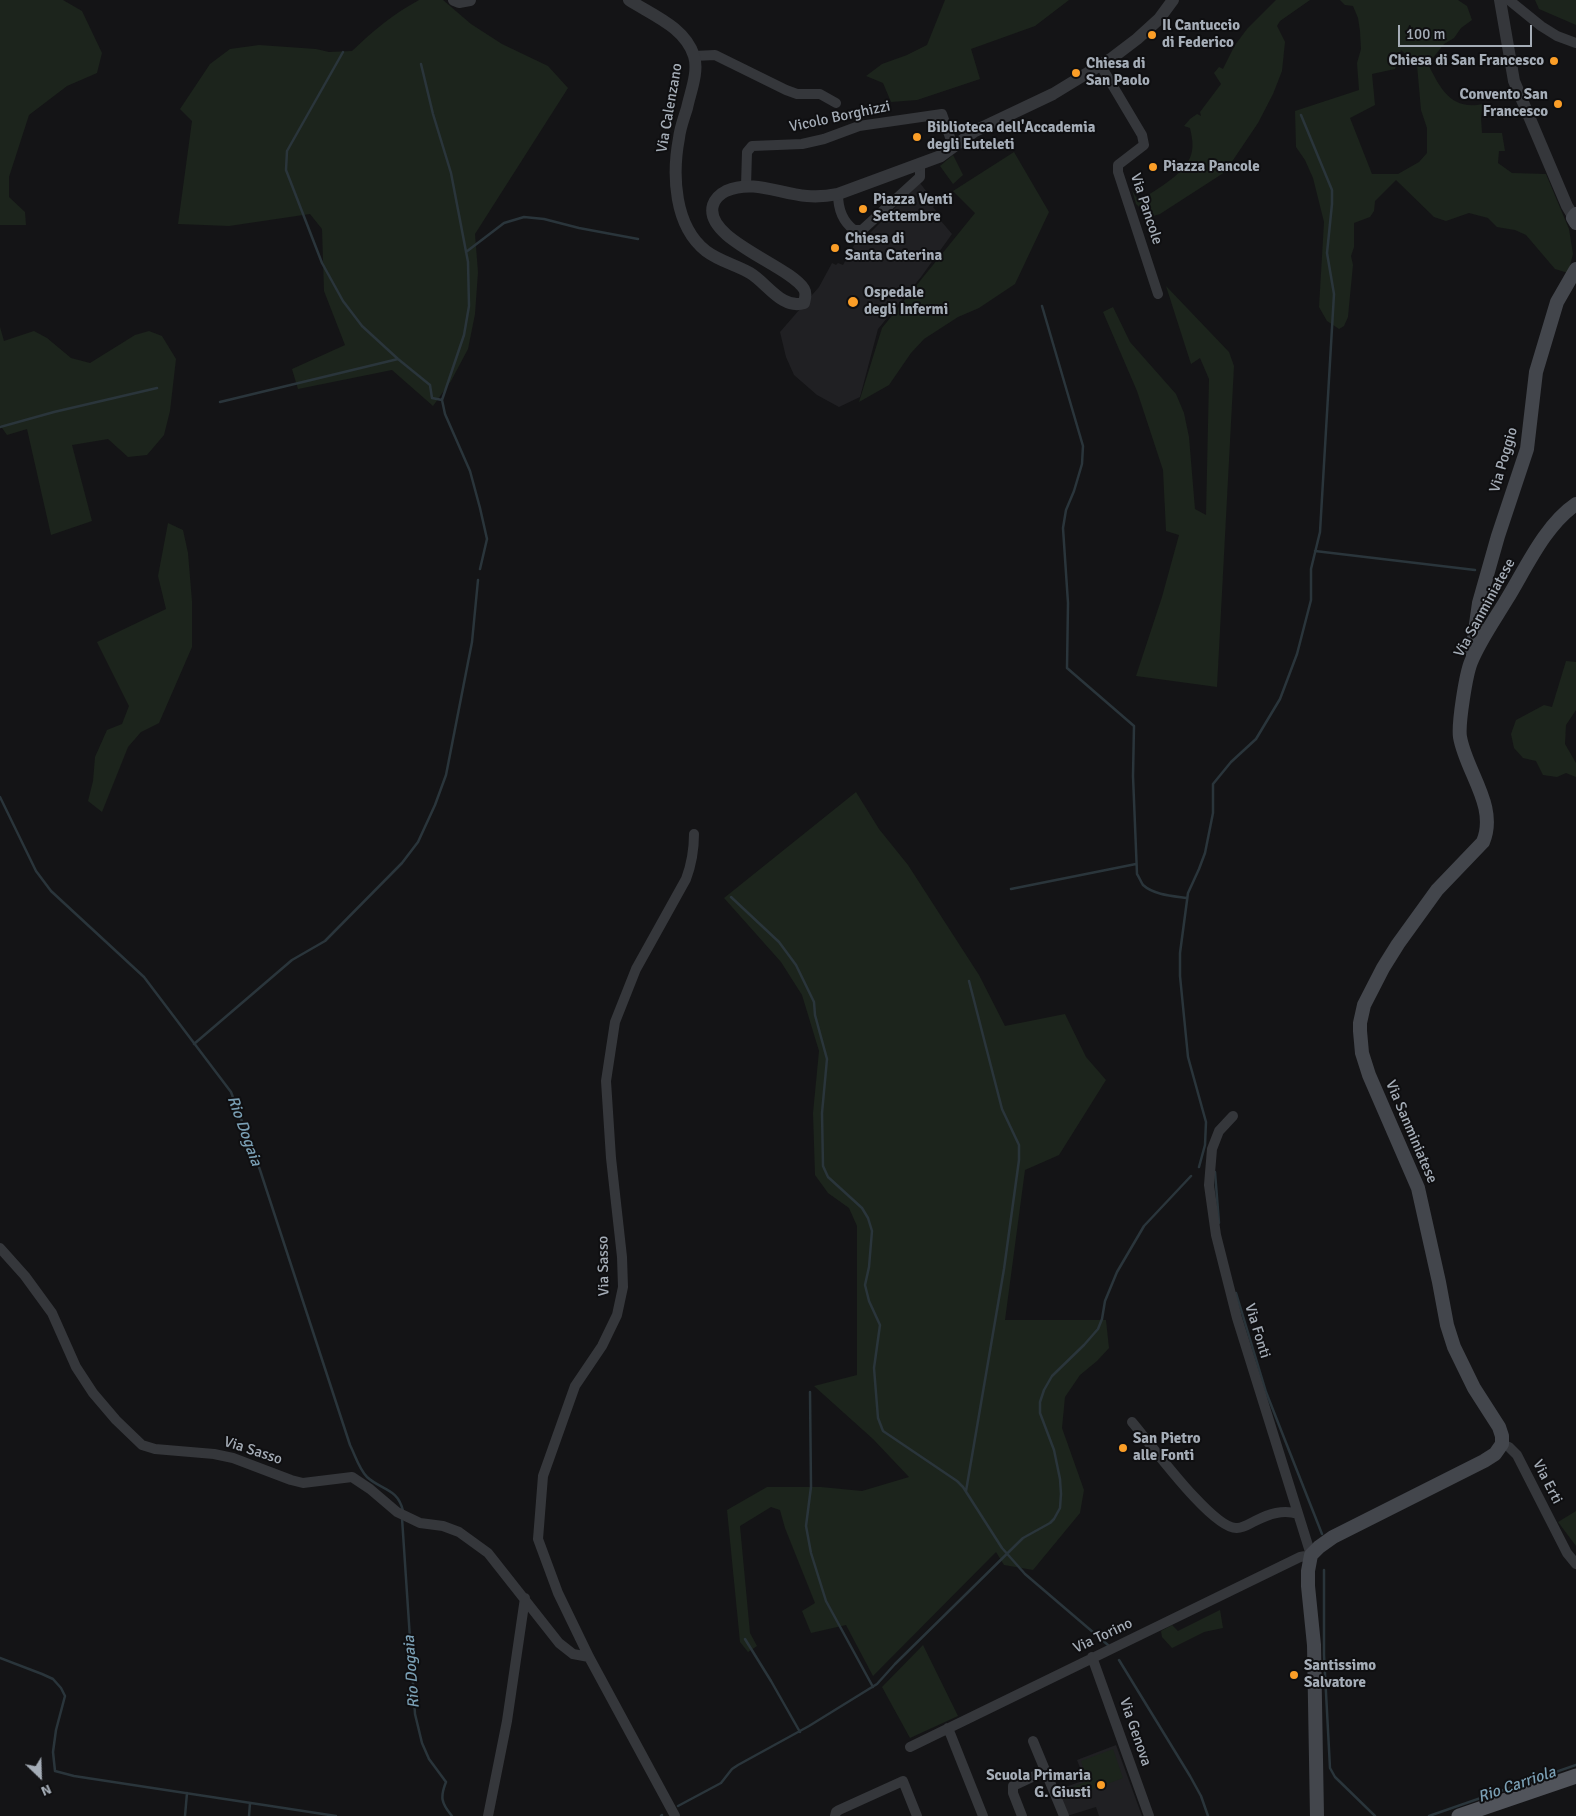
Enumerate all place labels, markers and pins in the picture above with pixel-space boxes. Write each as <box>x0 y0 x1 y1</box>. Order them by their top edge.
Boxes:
place label: Il Cantuccio di Federico <box>1162 17 1240 52</box>
marker: Il Cantuccio di Federico <box>1146 29 1158 41</box>
place label: Chiesa di San Francesco <box>1388 52 1544 70</box>
place label: Chiesa di San Paolo <box>1086 55 1150 90</box>
marker: Chiesa di San Francesco <box>1548 55 1560 67</box>
marker: Chiesa di San Paolo <box>1070 67 1082 79</box>
place label: Convento San Francesco <box>1459 86 1548 121</box>
marker: Convento San Francesco <box>1552 98 1564 110</box>
place label: Biblioteca dell'Accademia degli Euteleti <box>927 119 1095 154</box>
marker: Biblioteca dell'Accademia degli Euteleti <box>911 131 923 143</box>
place label: Piazza Pancole <box>1163 158 1260 176</box>
marker: Piazza Pancole <box>1147 161 1159 173</box>
place label: Piazza Venti Settembre <box>873 191 953 226</box>
marker: Piazza Venti Settembre <box>857 203 869 215</box>
place label: Chiesa di Santa Caterina <box>845 230 942 265</box>
marker: Chiesa di Santa Caterina <box>829 242 841 254</box>
place label: Ospedale degli Infermi <box>864 284 948 319</box>
marker: Ospedale degli Infermi <box>846 295 860 309</box>
place label: San Pietro alle Fonti <box>1133 1430 1200 1465</box>
marker: San Pietro alle Fonti <box>1117 1442 1129 1454</box>
place label: Santissimo Salvatore <box>1304 1657 1376 1692</box>
marker: Santissimo Salvatore <box>1288 1669 1300 1681</box>
place label: Scuola Primaria G. Giusti <box>986 1767 1091 1802</box>
marker: Scuola Primaria G. Giusti <box>1095 1779 1107 1791</box>

